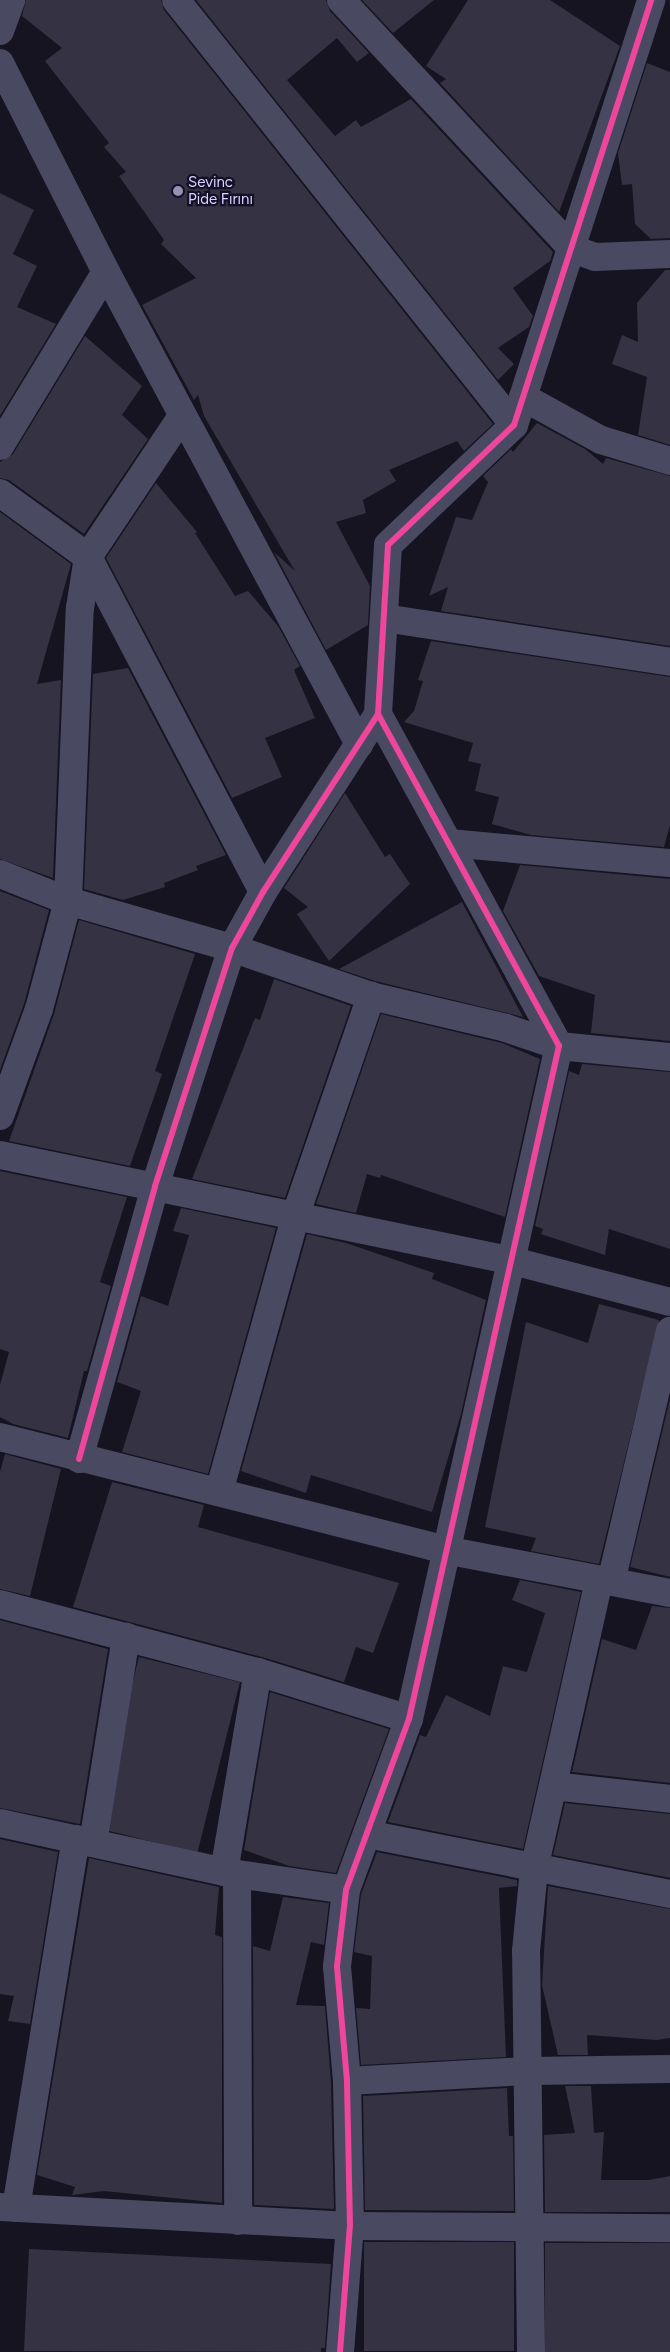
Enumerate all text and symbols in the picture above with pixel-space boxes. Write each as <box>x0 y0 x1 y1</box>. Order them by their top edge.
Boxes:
place label: Sevinc Pide Fırını <box>188 173 253 208</box>
marker: Sevinc Pide Fırını <box>172 185 184 197</box>

